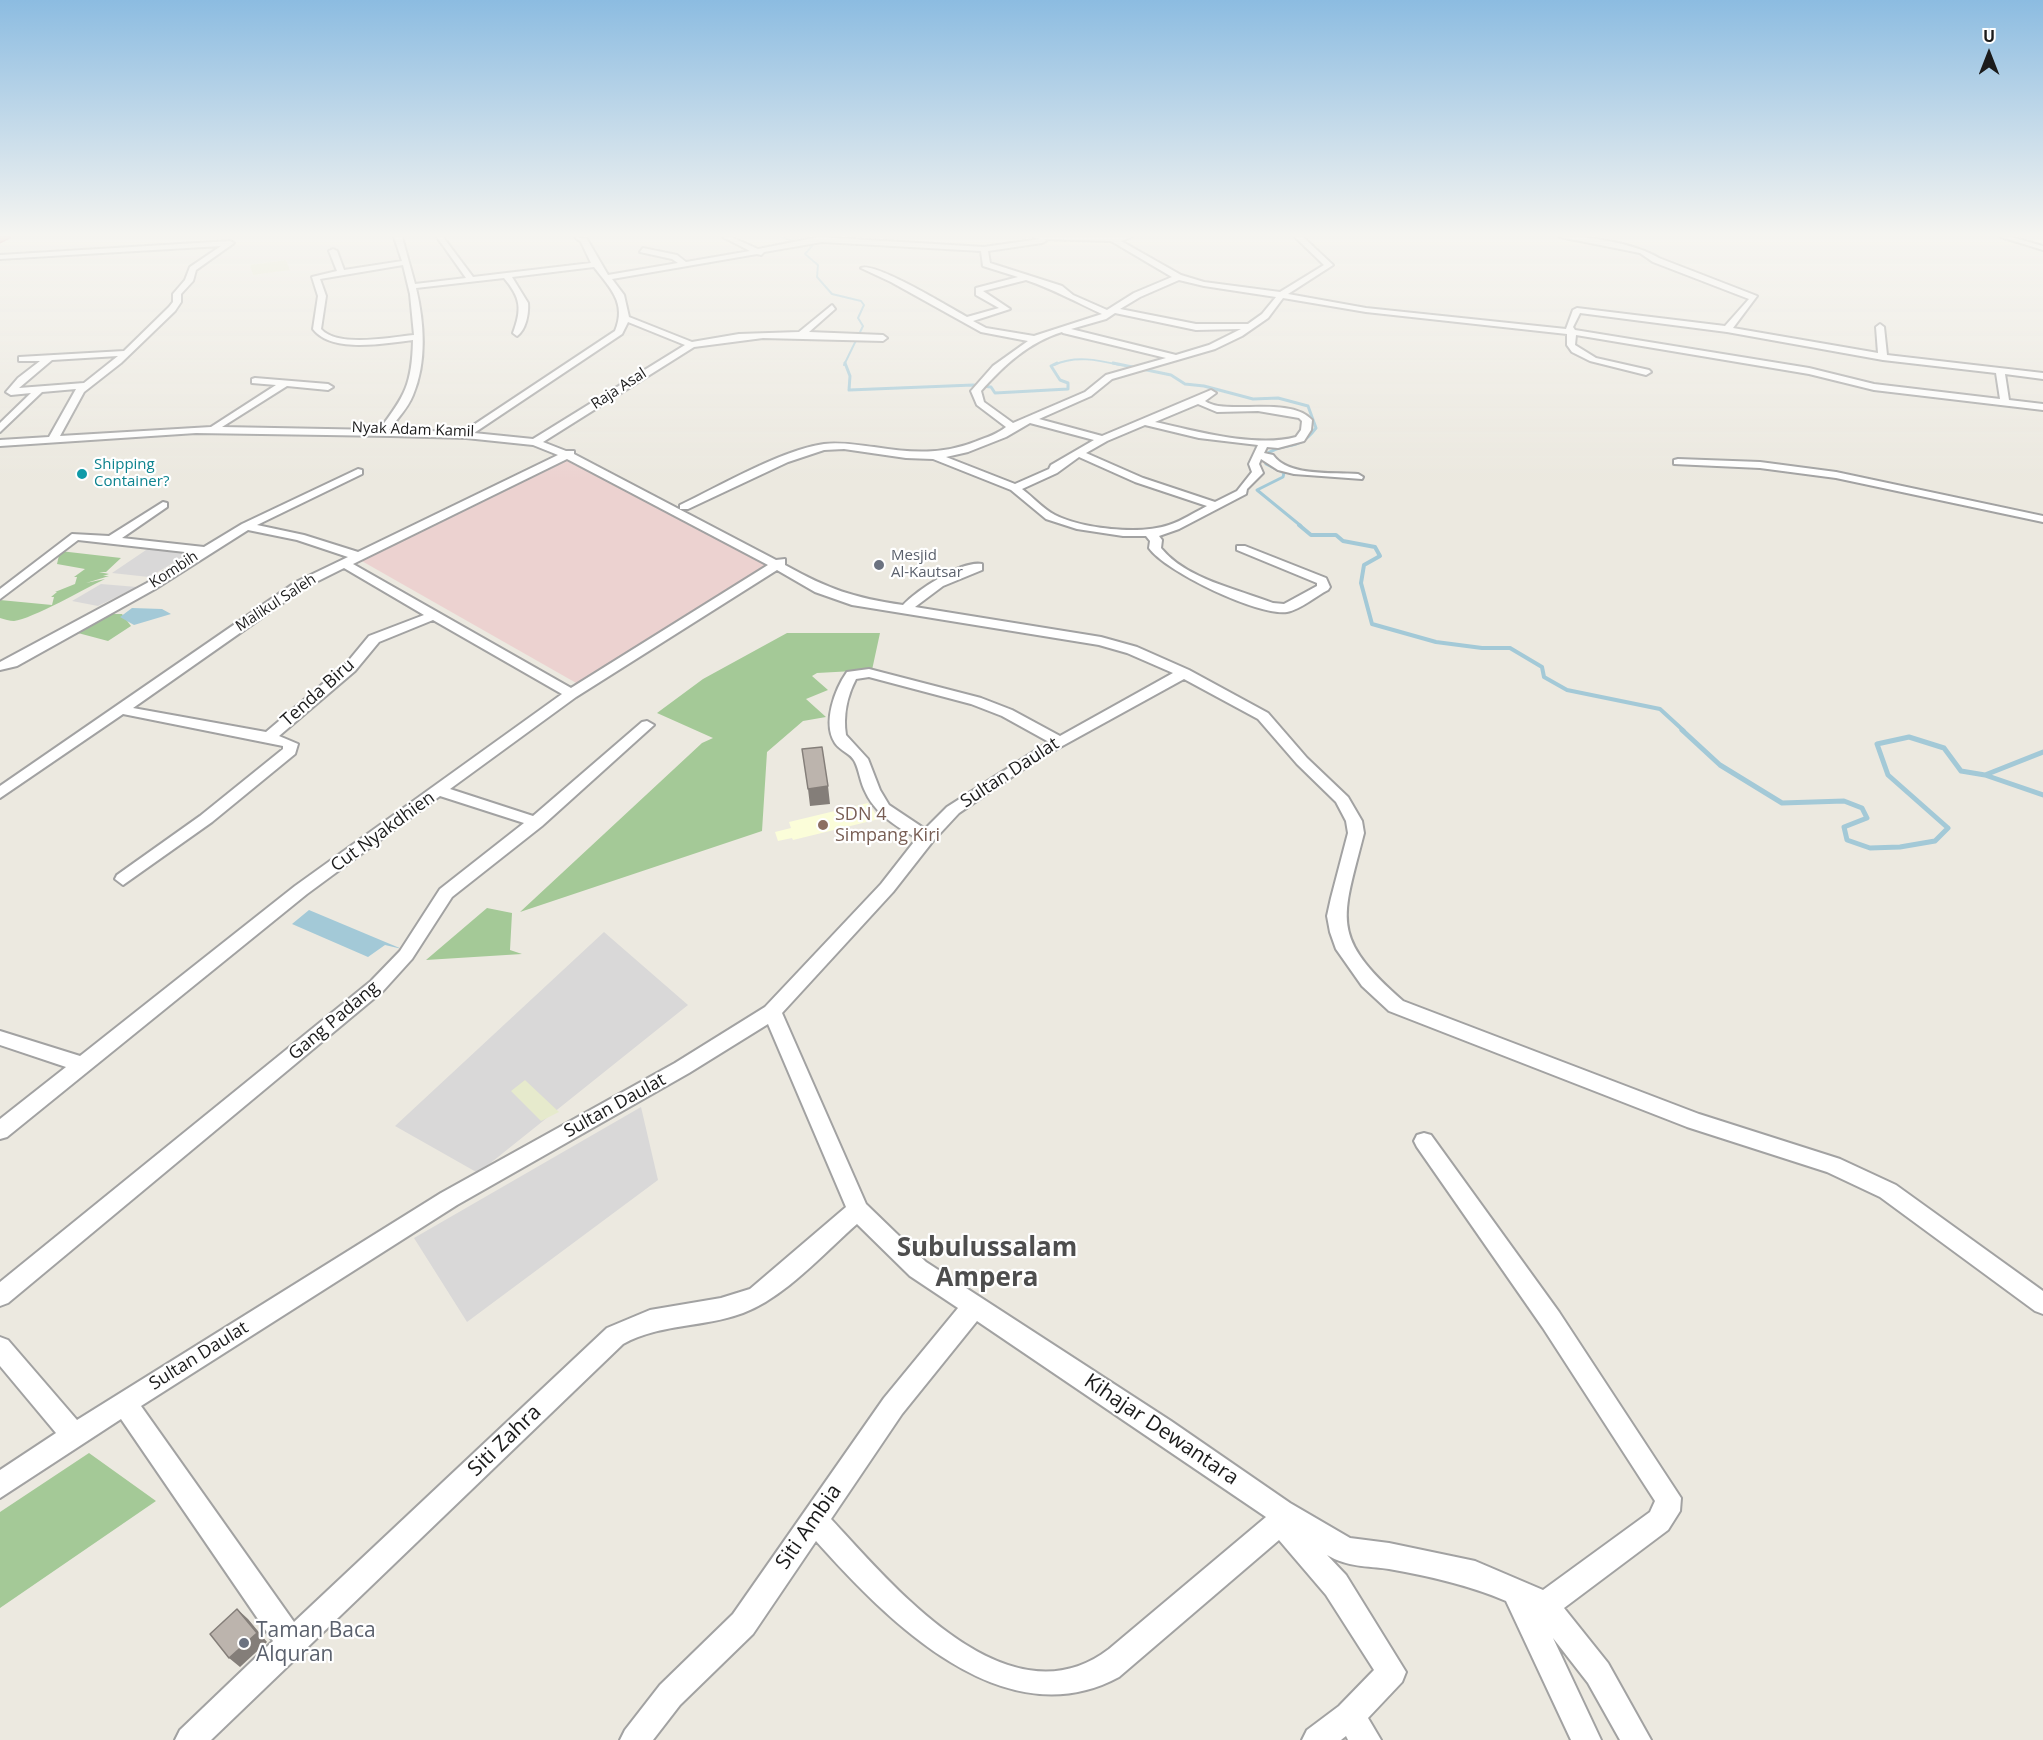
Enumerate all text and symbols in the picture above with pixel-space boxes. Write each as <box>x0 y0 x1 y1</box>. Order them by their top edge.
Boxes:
north arrow <box>1959 24 2019 84</box>
text: U <box>1983 25 1995 47</box>
street label: Raja Asal <box>588 364 650 414</box>
street label: Nyak Adam Kamil <box>351 419 475 441</box>
place label: Shipping Container? <box>94 456 169 491</box>
marker: Shipping Container? <box>75 467 89 481</box>
place label: Mesjid Al-Kautsar <box>891 547 963 582</box>
street label: Kombih <box>146 548 202 592</box>
marker: Mesjid Al-Kautsar <box>872 558 886 572</box>
street label: Malikul Saleh <box>232 570 320 636</box>
street label: Tenda Biru <box>277 654 359 732</box>
street label: Sultan Daulat <box>957 733 1063 813</box>
street label: Cut Nyakdhien <box>327 787 439 877</box>
place label: SDN 4 Simpang Kiri <box>835 804 940 846</box>
marker: SDN 4 Simpang Kiri <box>816 818 830 832</box>
street label: Gang Padang <box>284 977 384 1065</box>
street label: Sultan Daulat <box>561 1069 669 1143</box>
district label: Subulussalam Ampera <box>897 1233 1077 1294</box>
street label: Sultan Daulat <box>146 1317 252 1395</box>
street label: Kihajar Dewantara <box>1079 1369 1243 1491</box>
street label: Siti Zahra <box>463 1400 547 1482</box>
street label: Siti Ambia <box>771 1480 847 1574</box>
place label: Taman Baca Alquran <box>256 1618 376 1668</box>
marker: Taman Baca Alquran <box>237 1636 251 1650</box>

